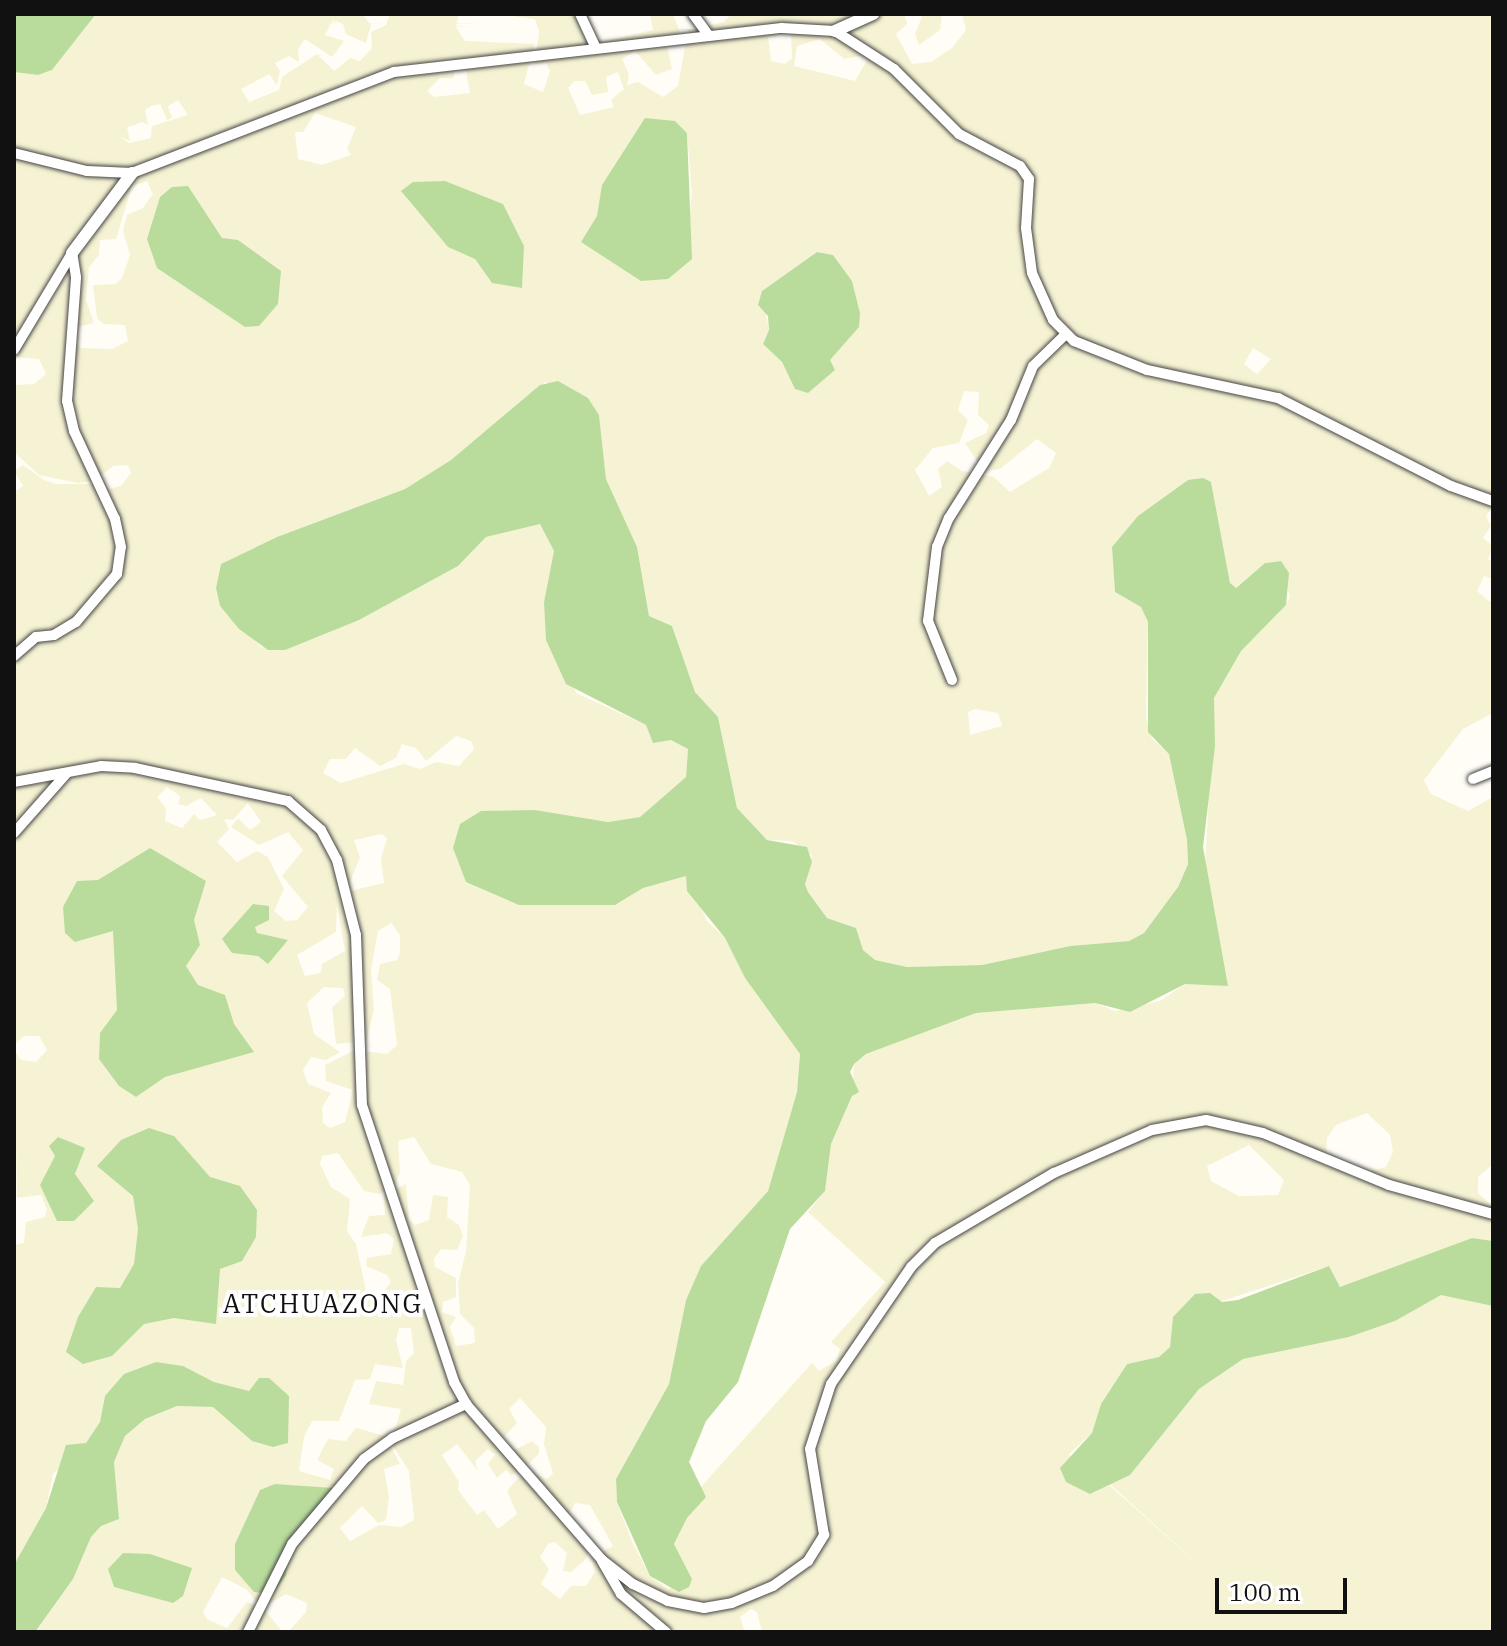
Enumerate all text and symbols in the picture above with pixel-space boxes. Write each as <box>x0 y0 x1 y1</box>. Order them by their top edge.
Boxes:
district label: ATCHUAZONG <box>223 1288 423 1320</box>
scale bar <box>1219 1562 1351 1612</box>
text: 100 m <box>1229 1576 1301 1608</box>

